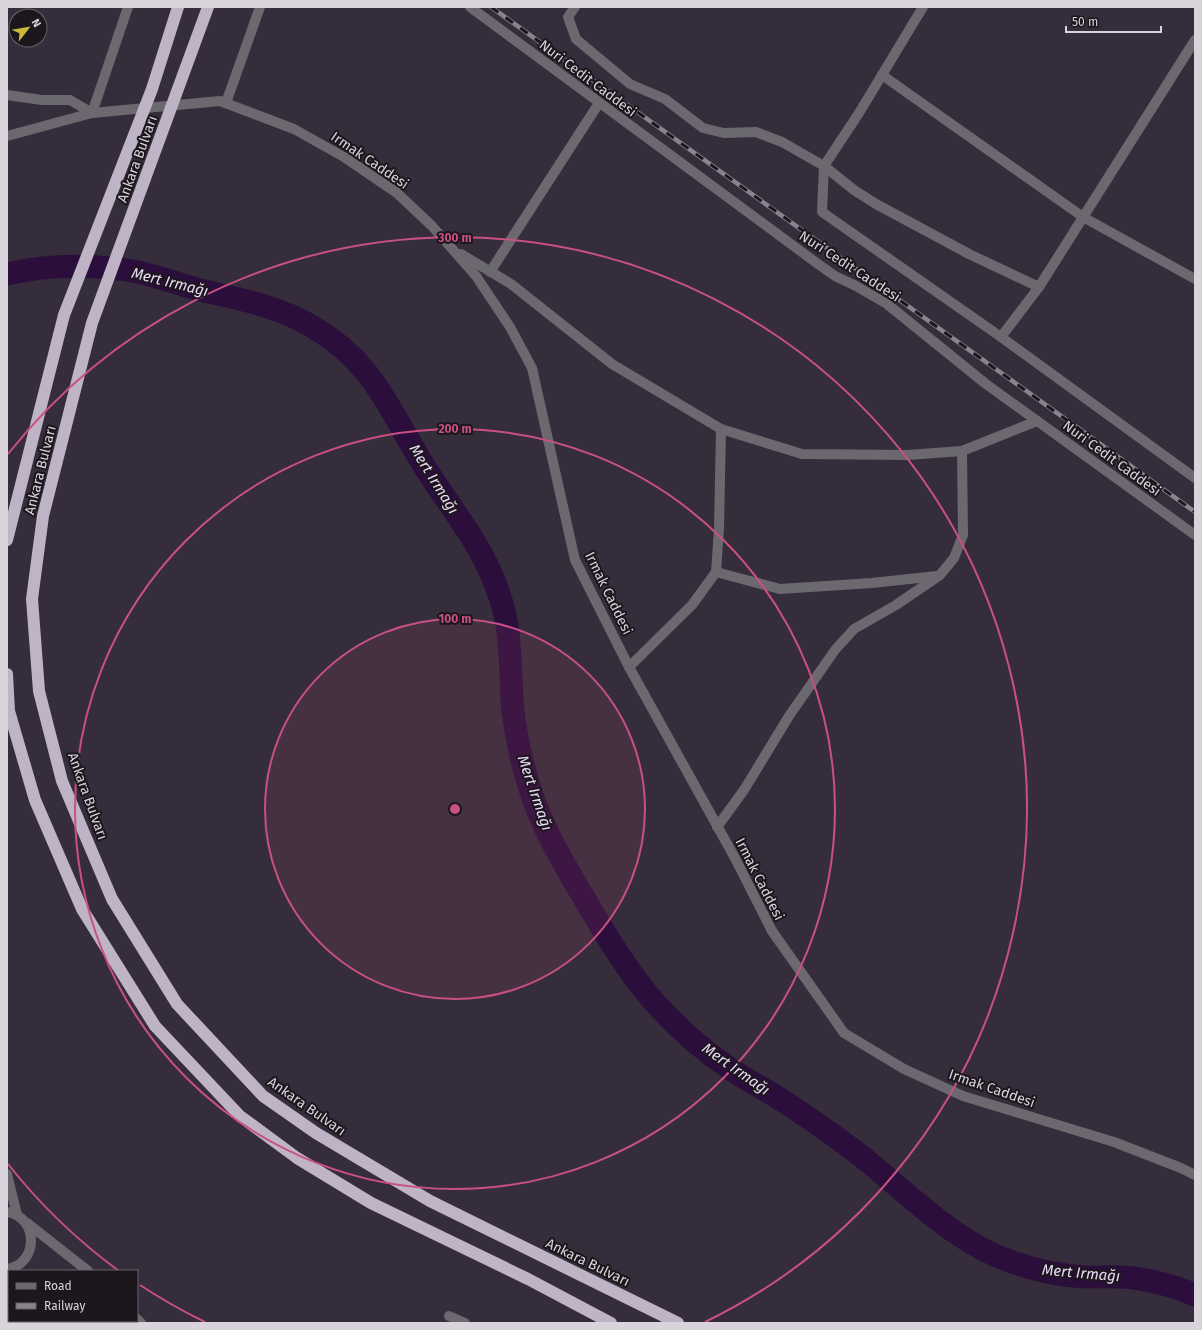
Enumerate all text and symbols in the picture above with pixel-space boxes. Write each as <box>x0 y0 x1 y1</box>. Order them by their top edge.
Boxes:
north arrow <box>8 8 48 48</box>
scale bar <box>1066 8 1161 34</box>
text: 50 m <box>1072 15 1098 29</box>
text: N <box>29 17 44 30</box>
street label: Nuri Cedit Caddesi <box>536 36 640 120</box>
street label: Ankara Bulvarı <box>114 113 161 205</box>
street label: Irmak Caddesi <box>328 128 412 193</box>
street label: Nuri Cedit Caddesi <box>796 227 904 305</box>
text: 300 m <box>437 231 472 245</box>
water label: Mert Irmağı <box>130 264 210 300</box>
street label: Nuri Cedit Caddesi <box>1059 417 1164 500</box>
text: 200 m <box>438 422 472 436</box>
street label: Ankara Bulvarı <box>21 424 60 516</box>
water label: Mert Irmağı <box>406 441 462 517</box>
street label: Irmak Caddesi <box>581 549 636 637</box>
text: 100 m <box>439 612 471 626</box>
street label: Ankara Bulvarı <box>64 750 111 842</box>
water label: Mert Irmağı <box>514 753 556 833</box>
centre of rings <box>448 802 462 816</box>
street label: Irmak Caddesi <box>732 835 788 923</box>
water label: Mert Irmağı <box>699 1039 773 1099</box>
street label: Irmak Caddesi <box>946 1066 1037 1111</box>
street label: Ankara Bulvarı <box>264 1073 349 1140</box>
street label: Ankara Bulvarı <box>543 1235 633 1290</box>
water label: Mert Irmağı <box>1041 1261 1121 1285</box>
legend <box>8 1270 138 1322</box>
text: Road <box>44 1279 72 1293</box>
text: Railway <box>44 1299 85 1313</box>

